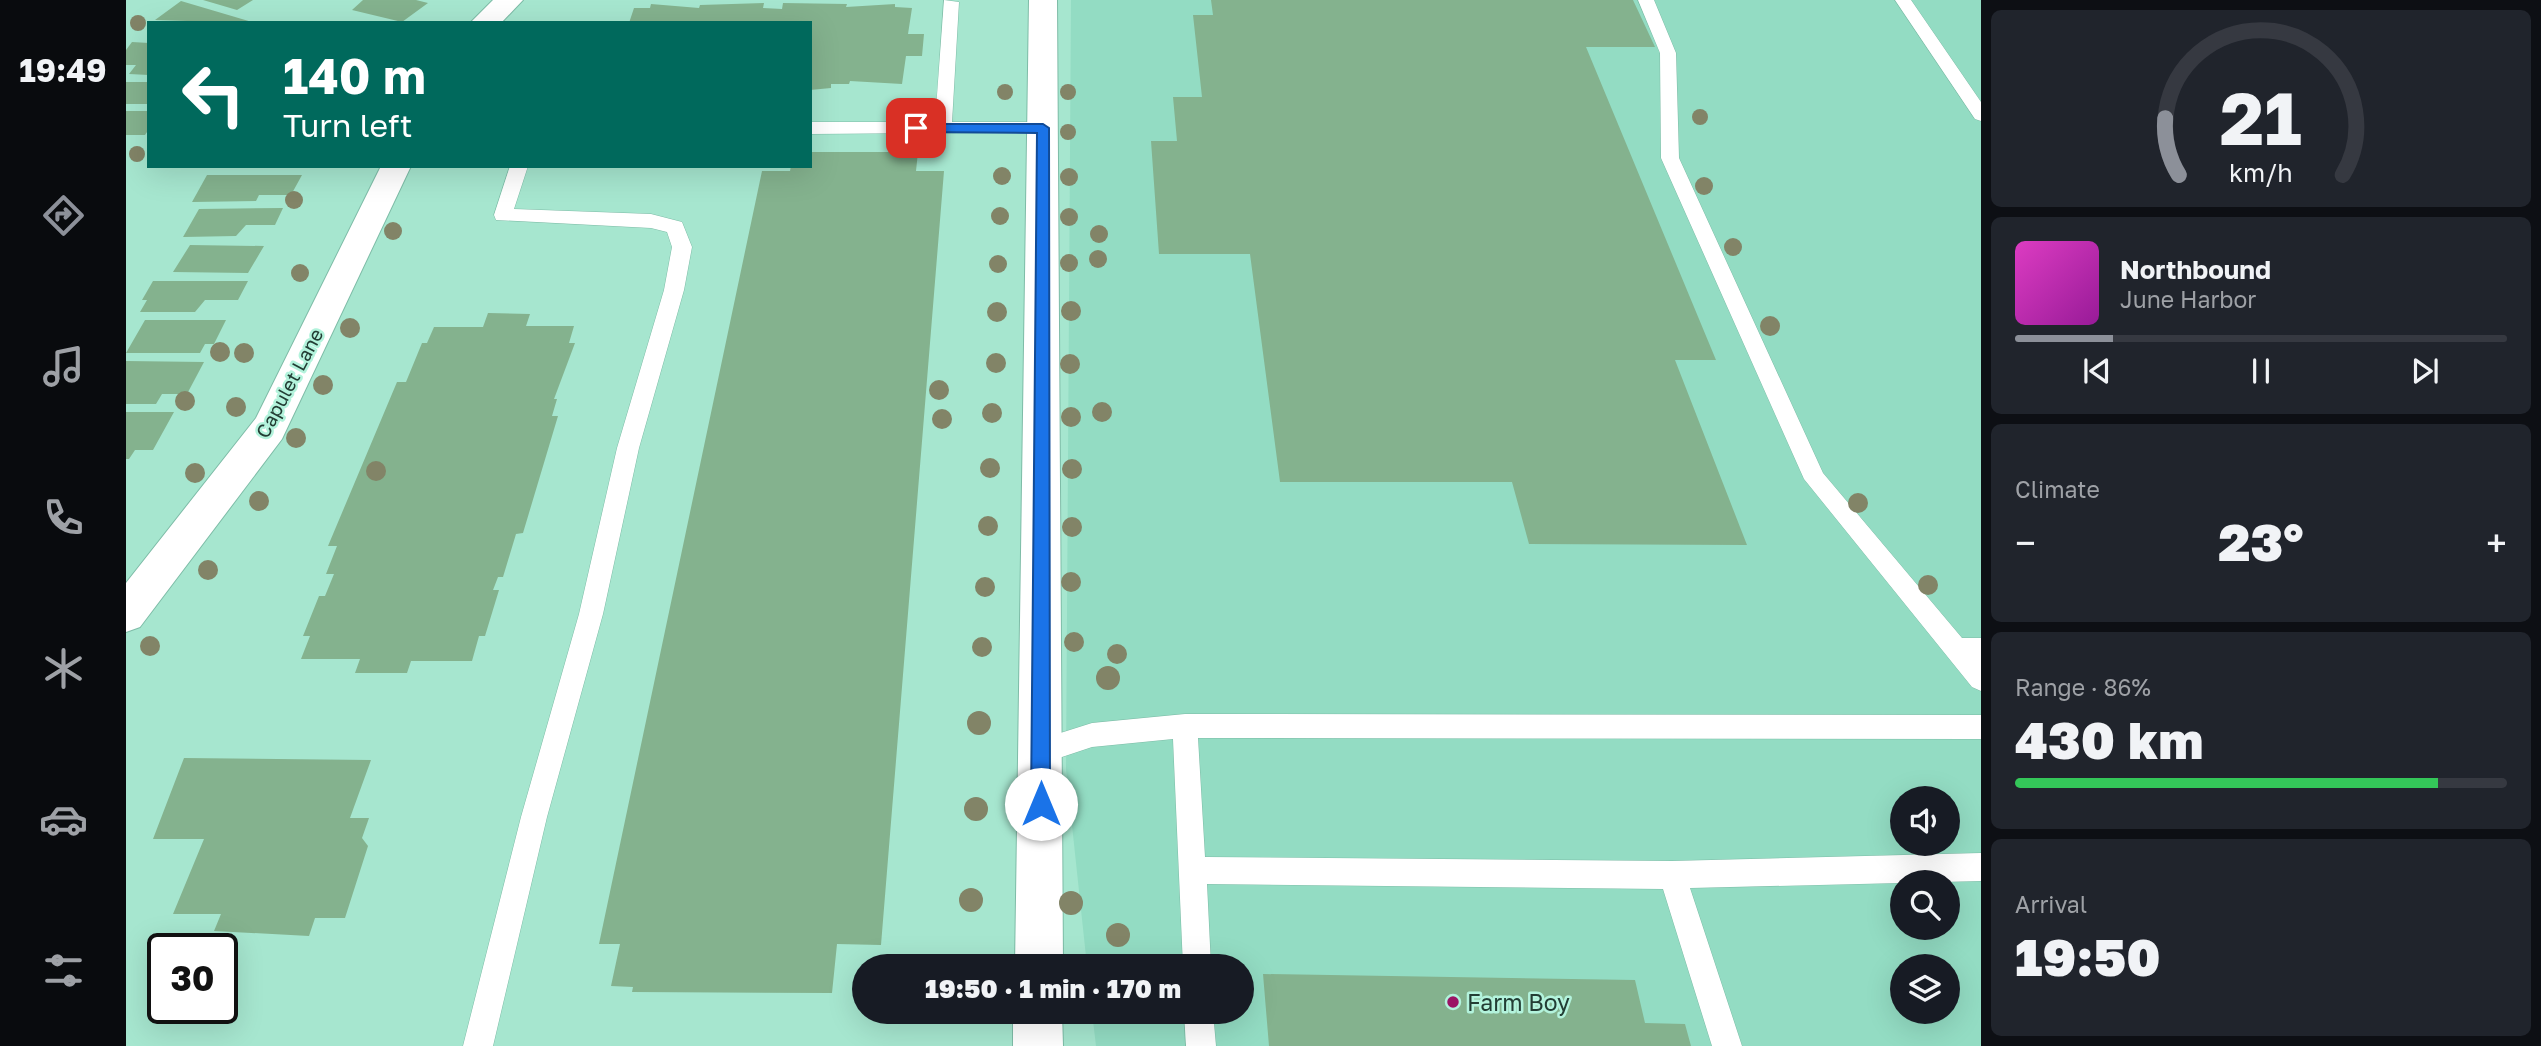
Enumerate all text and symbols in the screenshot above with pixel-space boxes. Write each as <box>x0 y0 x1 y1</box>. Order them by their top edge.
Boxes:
text: 140 m <box>283 46 426 105</box>
icon: left <box>168 49 259 140</box>
text: 19:49 <box>19 51 107 89</box>
text: 21 <box>2220 74 2302 161</box>
pin <box>886 98 946 158</box>
text: Turn left <box>283 106 412 144</box>
icon: arrive <box>897 109 935 147</box>
text: km/h <box>2229 156 2293 187</box>
icon: directions <box>39 191 88 240</box>
text: Northbound <box>2120 254 2271 285</box>
text: June Harbor <box>2120 285 2256 313</box>
street label: Capulet Lane <box>251 324 327 442</box>
icon: music <box>39 342 88 391</box>
icon: previous <box>2078 352 2116 390</box>
icon: pause <box>2242 352 2280 390</box>
icon: next <box>2406 352 2444 390</box>
text: Climate <box>2015 475 2100 503</box>
icon: phone <box>39 493 88 542</box>
text: 23° <box>2218 510 2304 572</box>
text: − <box>2015 520 2036 565</box>
text: + <box>2486 520 2507 565</box>
icon: climate <box>39 644 88 693</box>
text: Range · 86% <box>2015 673 2151 701</box>
text: 430 km <box>2015 708 2203 770</box>
position arrow <box>1004 767 1078 841</box>
map controls <box>1890 786 1960 1024</box>
button: sound <box>1890 786 1960 856</box>
icon: car <box>39 795 88 844</box>
button: search <box>1890 870 1960 940</box>
text: Arrival <box>2015 890 2087 918</box>
text: 19:50 <box>2015 925 2161 987</box>
speed limit sign: 30 <box>147 933 238 1024</box>
icon: filters <box>39 946 88 995</box>
button: layers <box>1890 954 1960 1024</box>
text: 19:50 · 1 min · 170 m <box>925 973 1181 1004</box>
place label: Farm Boy <box>1467 988 1570 1016</box>
marker: Farm Boy <box>1445 994 1461 1010</box>

